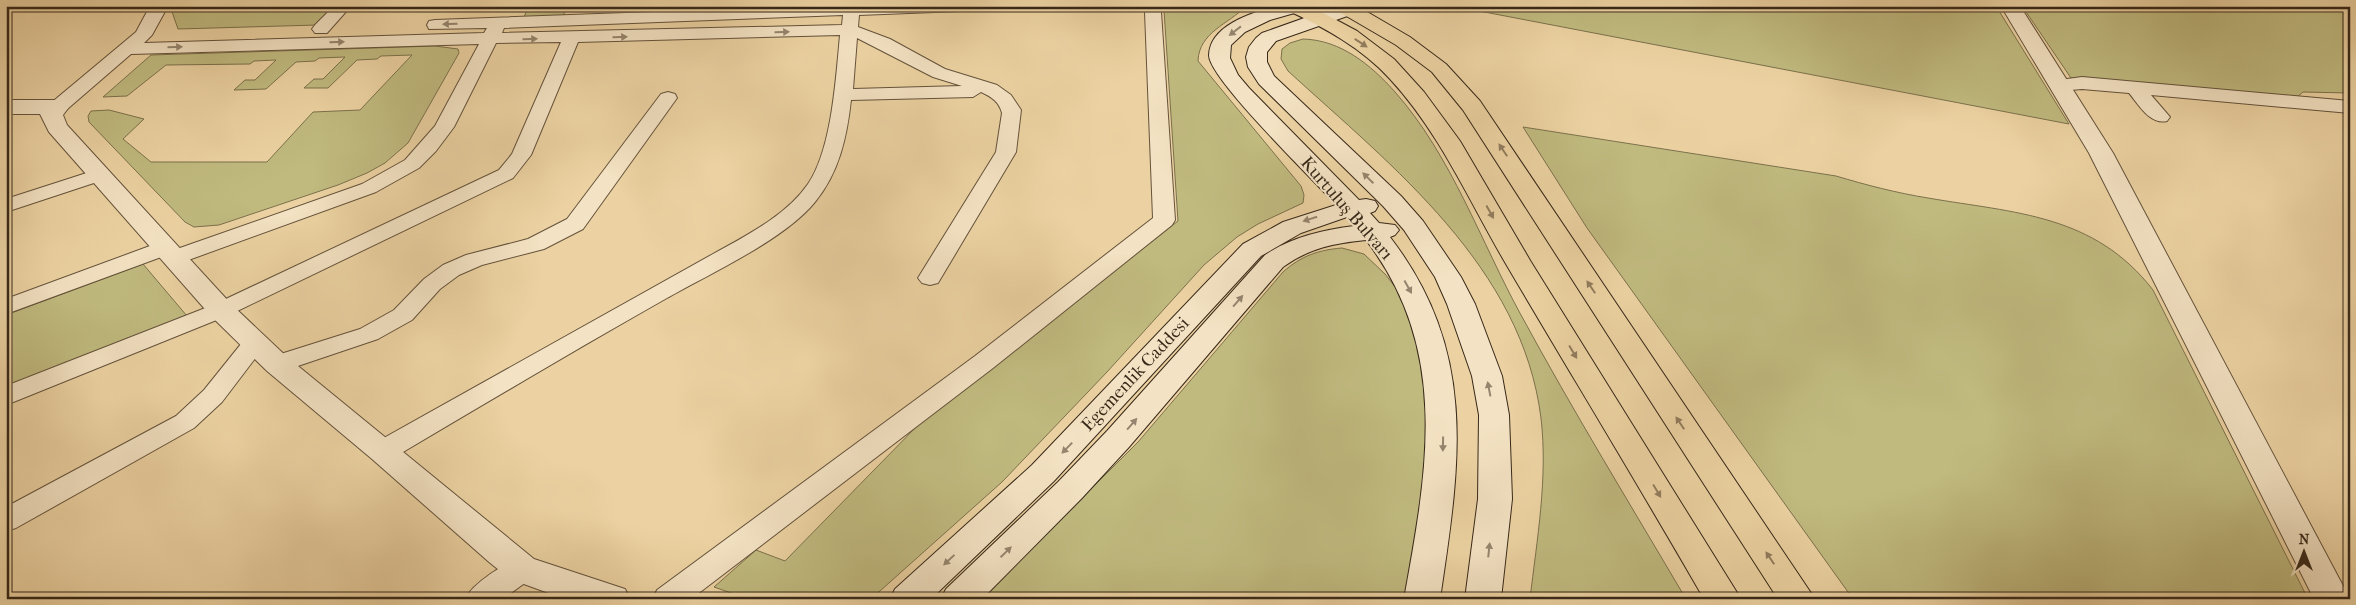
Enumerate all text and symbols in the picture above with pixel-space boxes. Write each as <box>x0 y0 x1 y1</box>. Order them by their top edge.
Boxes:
one-way arrow <box>442 21 458 29</box>
one-way arrow <box>1229 26 1242 37</box>
one-way arrow <box>774 28 790 36</box>
one-way arrow <box>612 33 628 41</box>
one-way arrow <box>522 35 538 43</box>
one-way arrow <box>329 38 345 46</box>
one-way arrow <box>1354 38 1368 48</box>
one-way arrow <box>167 43 183 51</box>
one-way arrow <box>1498 144 1508 157</box>
street label: Kurtuluş Bulvarı <box>1296 153 1398 265</box>
one-way arrow <box>1362 172 1374 184</box>
one-way arrow <box>1486 205 1494 220</box>
one-way arrow <box>1303 216 1318 223</box>
one-way arrow <box>1404 280 1412 295</box>
one-way arrow <box>1586 281 1595 294</box>
one-way arrow <box>1232 295 1244 307</box>
street label: Egemenlik Caddesi <box>1077 313 1194 436</box>
one-way arrow <box>1568 346 1577 359</box>
one-way arrow <box>1485 380 1493 396</box>
one-way arrow <box>1676 416 1685 429</box>
one-way arrow <box>1126 417 1137 430</box>
one-way arrow <box>1439 436 1447 452</box>
one-way arrow <box>1061 441 1073 453</box>
one-way arrow <box>1653 484 1662 497</box>
north arrow <box>2278 528 2328 578</box>
text: N <box>2299 531 2310 548</box>
one-way arrow <box>1485 542 1493 558</box>
one-way arrow <box>1000 547 1012 559</box>
one-way arrow <box>1765 551 1775 565</box>
one-way arrow <box>943 554 955 566</box>

